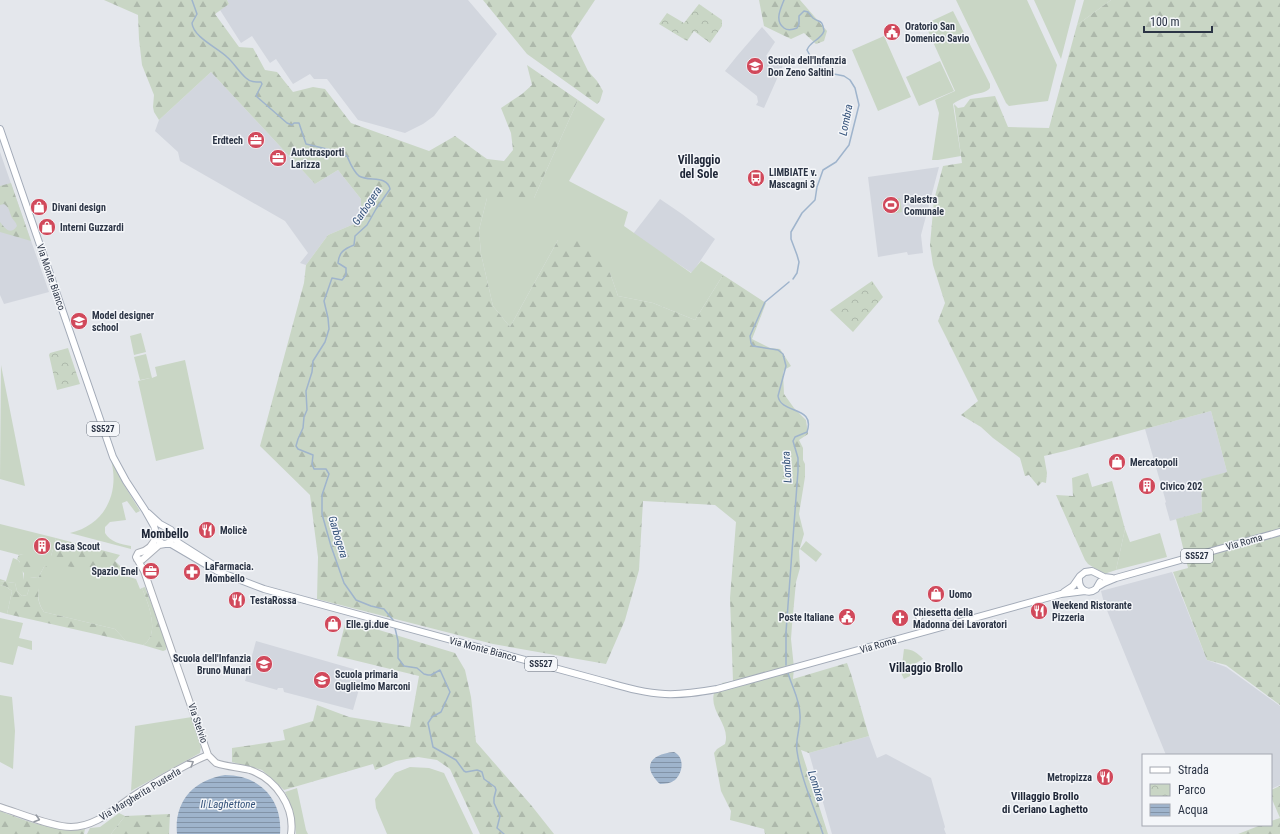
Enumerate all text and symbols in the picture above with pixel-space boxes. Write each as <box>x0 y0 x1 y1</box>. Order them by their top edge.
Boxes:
scale bar <box>1144 8 1212 34</box>
text: 100 m <box>1150 15 1180 29</box>
place label: Oratorio San Domenico Savio <box>905 21 969 44</box>
public building icon: Oratorio San Domenico Savio <box>882 22 902 42</box>
place label: Scuola dell'Infanzia Don Zeno Saltini <box>768 55 846 78</box>
school or university icon: Scuola dell'Infanzia Don Zeno Saltini <box>745 56 765 76</box>
water label: Lombra <box>837 103 855 137</box>
office icon: Erdtech <box>246 130 266 150</box>
place label: Erdtech <box>213 135 243 146</box>
place label: Autotrasporti Larizza <box>291 147 344 170</box>
office icon: Autotrasporti Larizza <box>268 148 288 168</box>
district label: Villaggio del Sole <box>678 153 720 181</box>
place label: LIMBIATE v. Mascagni 3 <box>769 167 817 190</box>
bus stop icon: LIMBIATE v. Mascagni 3 <box>746 168 766 188</box>
water label: Garbogera <box>349 184 385 228</box>
place label: Palestra Comunale <box>904 194 944 217</box>
sports icon: Palestra Comunale <box>881 195 901 215</box>
shop icon: Divani design <box>29 197 49 217</box>
place label: Divani design <box>52 202 106 213</box>
shop icon: Interni Guzzardi <box>37 217 57 237</box>
place label: Interni Guzzardi <box>60 222 124 233</box>
street label: Via Monte Bianco <box>35 242 67 312</box>
place label: Model designer school <box>92 310 155 333</box>
school or university icon: Model designer school <box>69 311 89 331</box>
road number: SS527 <box>87 422 119 436</box>
water label: Lombra <box>779 451 795 483</box>
shop icon: Mercatopoli <box>1107 452 1127 472</box>
place label: Mercatopoli <box>1130 457 1178 468</box>
building icon: Civico 202 <box>1137 476 1157 496</box>
place label: Civico 202 <box>1160 481 1202 492</box>
water label: Garbogera <box>325 514 351 560</box>
restaurant icon: Molicè <box>197 520 217 540</box>
place label: Molicè <box>220 525 247 536</box>
district label: Mombello <box>141 527 189 541</box>
street label: Via Roma <box>1224 531 1264 552</box>
building icon: Casa Scout <box>32 536 52 556</box>
place label: Casa Scout <box>55 541 100 552</box>
road number: SS527 <box>1181 549 1213 563</box>
office icon: Spazio Enel <box>141 561 161 581</box>
place label: LaFarmacia. Mombello <box>205 561 254 584</box>
pharmacy icon: LaFarmacia. Mombello <box>182 562 202 582</box>
place label: Spazio Enel <box>91 566 138 577</box>
shop icon: Uomo <box>926 584 946 604</box>
place label: Uomo <box>949 589 972 600</box>
restaurant icon: TestaRossa <box>227 590 247 610</box>
place label: TestaRossa <box>250 595 297 606</box>
place label: Weekend Ristorante Pizzeria <box>1052 600 1132 623</box>
restaurant icon: Weekend Ristorante Pizzeria <box>1029 601 1049 621</box>
public building icon: Poste Italiane <box>837 607 857 627</box>
place label: Chiesetta della Madonna dei Lavoratori <box>913 607 1007 630</box>
church icon: Chiesetta della Madonna dei Lavoratori <box>890 608 910 628</box>
place label: Poste Italiane <box>779 612 834 623</box>
shop icon: Elle.gi.due <box>323 614 343 634</box>
place label: Elle.gi.due <box>346 619 389 630</box>
street label: Via Roma <box>858 634 898 655</box>
street label: Via Monte Bianco <box>448 635 518 663</box>
place label: Scuola dell'Infanzia Bruno Munari <box>173 653 251 676</box>
school or university icon: Scuola dell'Infanzia Bruno Munari <box>254 654 274 674</box>
road number: SS527 <box>525 657 557 671</box>
district label: Villaggio Brollo <box>889 661 963 675</box>
place label: Scuola primaria Guglielmo Marconi <box>335 669 410 692</box>
school or university icon: Scuola primaria Guglielmo Marconi <box>312 670 332 690</box>
street label: Via Stelvio <box>186 701 210 745</box>
legend <box>1142 754 1272 826</box>
one-way arrow <box>187 761 194 768</box>
text: Strada <box>1178 763 1209 777</box>
street label: Via Margherita Pusterla <box>97 765 183 823</box>
restaurant icon: Metropizza <box>1095 767 1115 787</box>
water label: Lombra <box>805 769 827 803</box>
place label: Metropizza <box>1047 772 1092 783</box>
text: Parco <box>1178 783 1205 797</box>
district label: Villaggio Brollo di Ceriano Laghetto <box>1002 790 1089 816</box>
water label: Il Laghettone <box>201 798 255 811</box>
text: Acqua <box>1178 803 1208 817</box>
one-way arrow <box>34 814 41 823</box>

